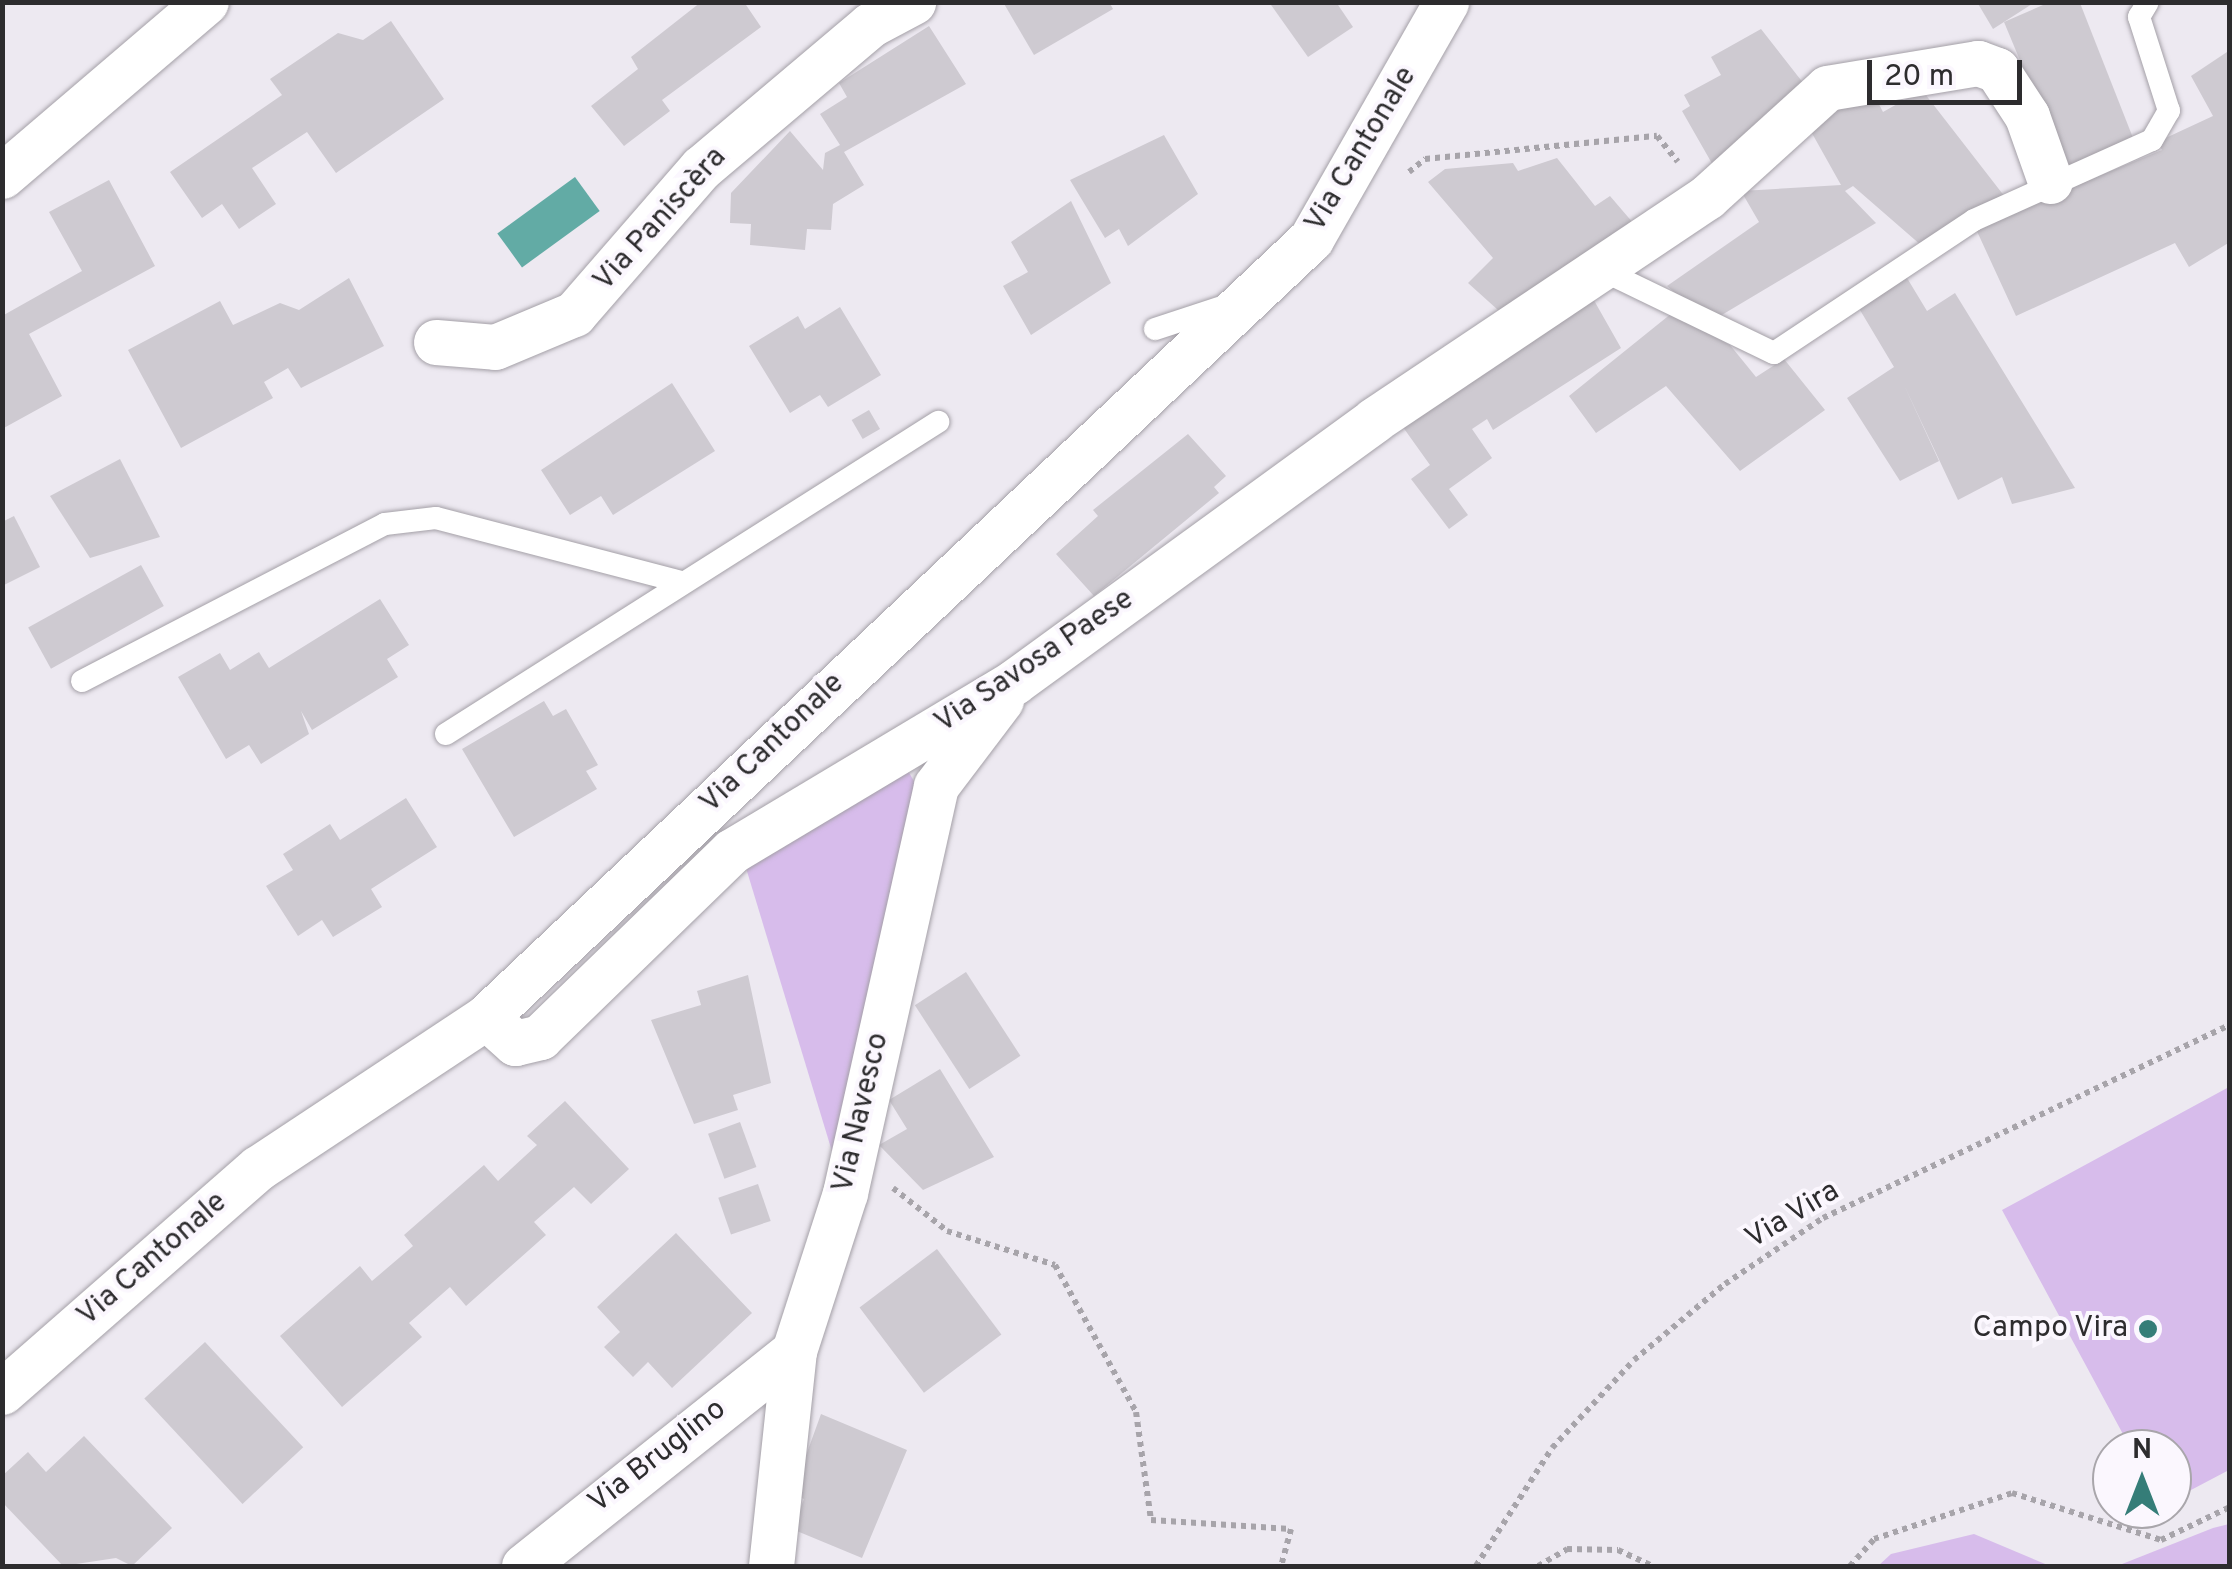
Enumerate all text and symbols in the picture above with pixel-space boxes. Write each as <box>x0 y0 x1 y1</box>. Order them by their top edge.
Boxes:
scale bar <box>1872 40 2027 102</box>
text: 20 m <box>1884 59 1954 96</box>
street label: Via Cantonale <box>1299 61 1425 239</box>
street label: Via Paniscèra <box>587 141 735 299</box>
street label: Via Savosa Paese <box>929 582 1141 742</box>
street label: Via Cantonale <box>693 666 853 822</box>
street label: Via Navesco <box>826 1030 898 1196</box>
street label: Via Vira <box>1739 1174 1847 1258</box>
street label: Via Cantonale <box>71 1185 235 1335</box>
place label: Campo Vira <box>1971 1311 2128 1347</box>
marker: Campo Vira <box>2137 1318 2159 1340</box>
street label: Via Bruglino <box>582 1392 734 1522</box>
north arrow <box>2092 1429 2192 1529</box>
text: N <box>2132 1433 2152 1469</box>

